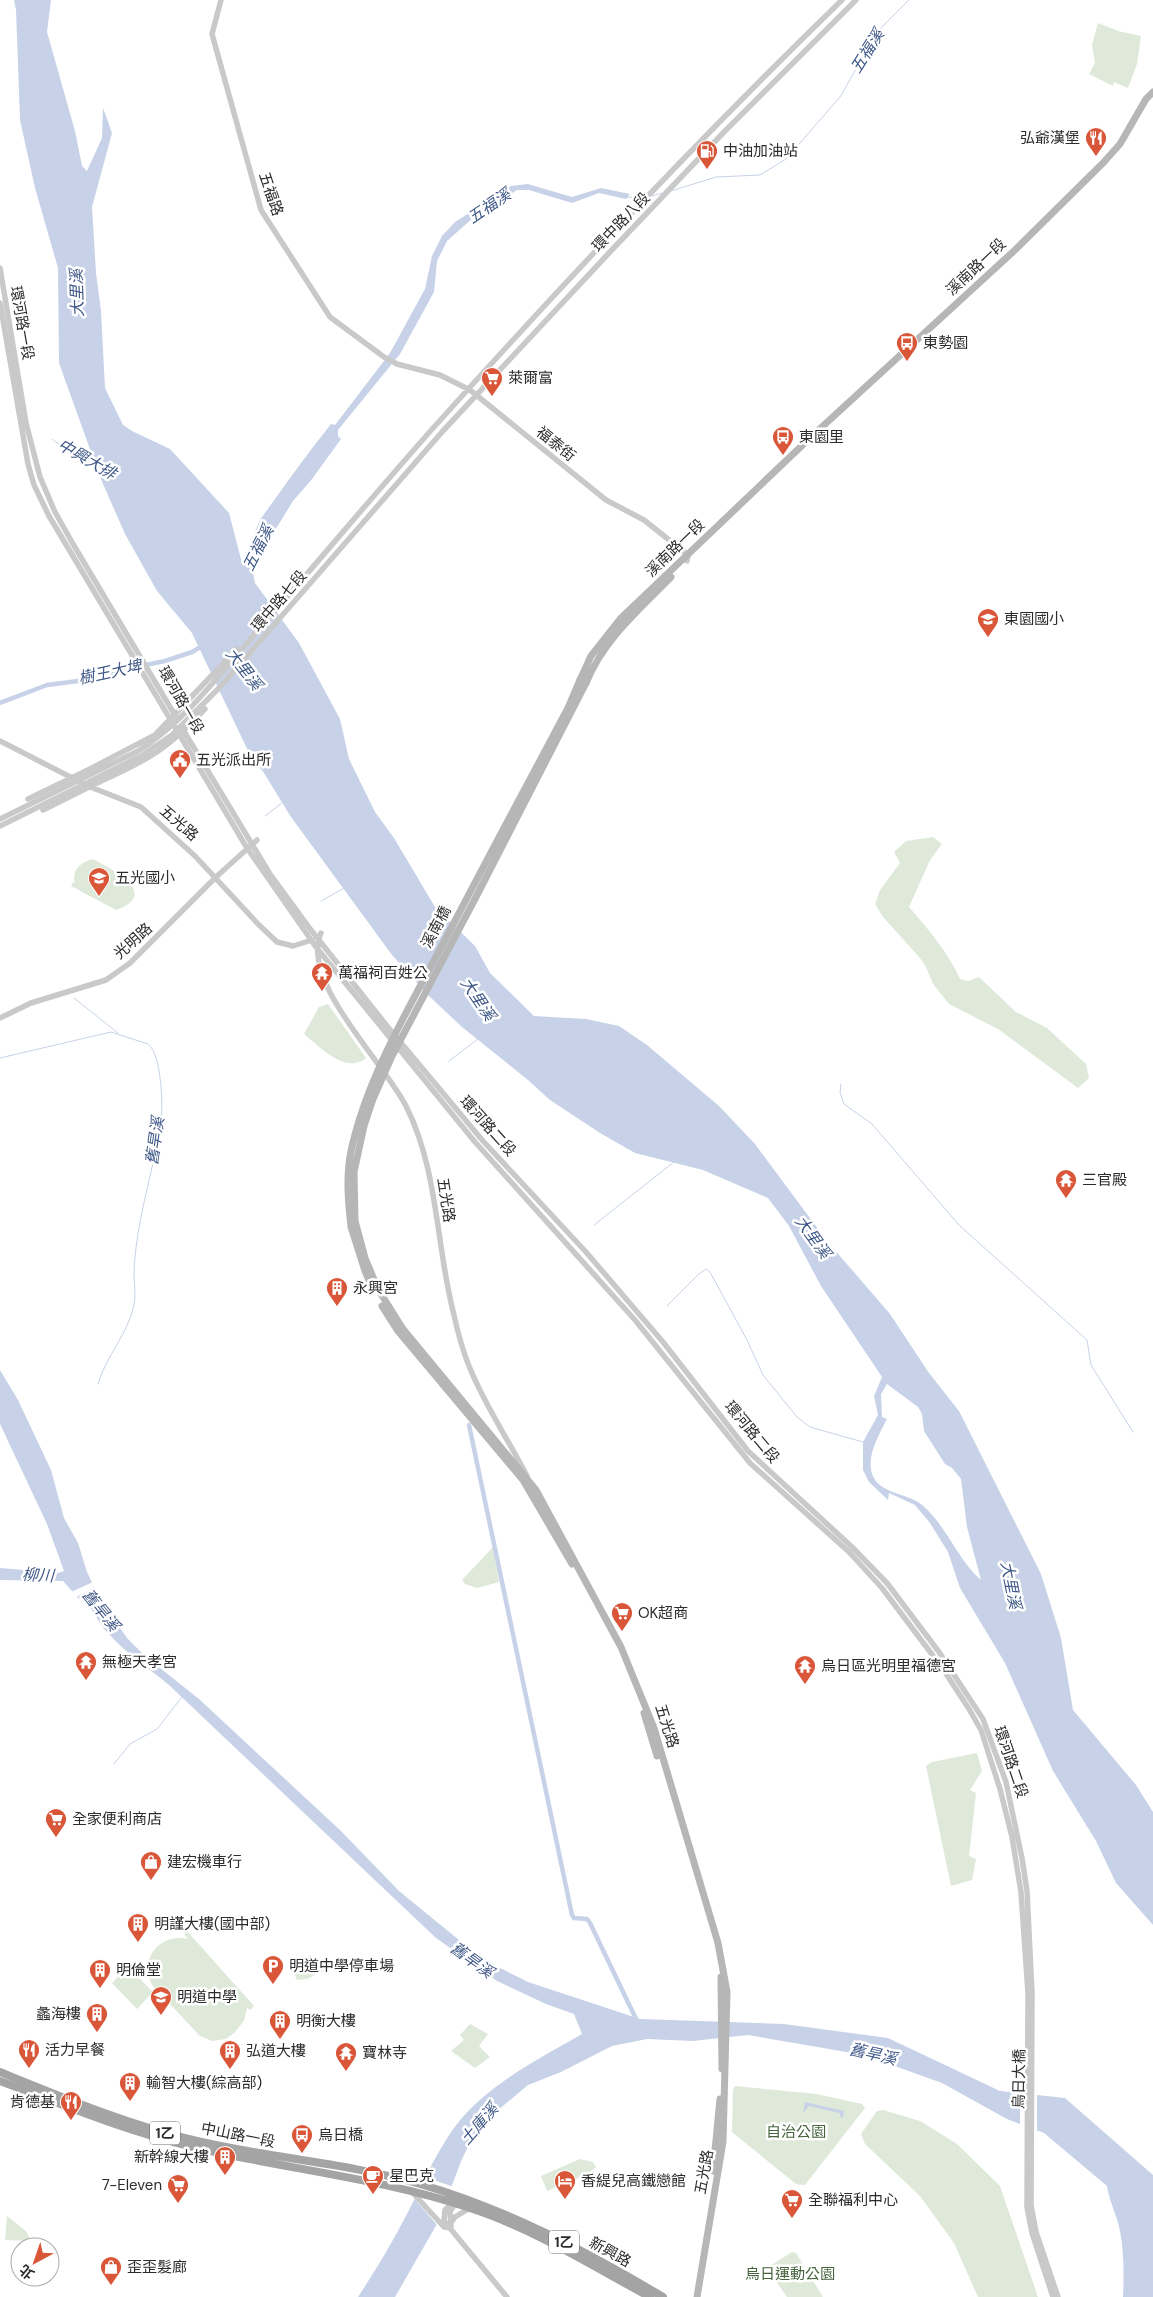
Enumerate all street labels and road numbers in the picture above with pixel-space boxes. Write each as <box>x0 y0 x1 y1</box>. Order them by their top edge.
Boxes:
street label: 五福路 <box>254 169 288 219</box>
street label: 環中路八段 <box>588 188 654 256</box>
street label: 溪南路一段 <box>942 234 1010 300</box>
street label: 環河路一段 <box>6 284 38 362</box>
street label: 福泰街 <box>532 422 580 466</box>
street label: 溪南路一段 <box>641 515 709 581</box>
street label: 環中路七段 <box>247 566 311 636</box>
street label: 環河路一段 <box>154 663 208 737</box>
street label: 五光路 <box>155 801 203 845</box>
street label: 溪南橋 <box>417 902 455 952</box>
street label: 光明路 <box>110 919 156 963</box>
street label: 環河路二段 <box>455 1091 521 1161</box>
street label: 五光路 <box>433 1176 459 1224</box>
street label: 環河路二段 <box>720 1397 784 1467</box>
street label: 五光路 <box>651 1702 683 1750</box>
street label: 環河路二段 <box>989 1723 1033 1801</box>
street label: 烏日大橋 <box>1008 2049 1030 2109</box>
street label: 中山路一段 <box>199 2118 277 2152</box>
road number: 1乙 <box>150 2122 180 2144</box>
street label: 五光路 <box>690 2148 718 2196</box>
road number: 1乙 <box>549 2230 579 2254</box>
street label: 新興路 <box>585 2232 635 2272</box>

